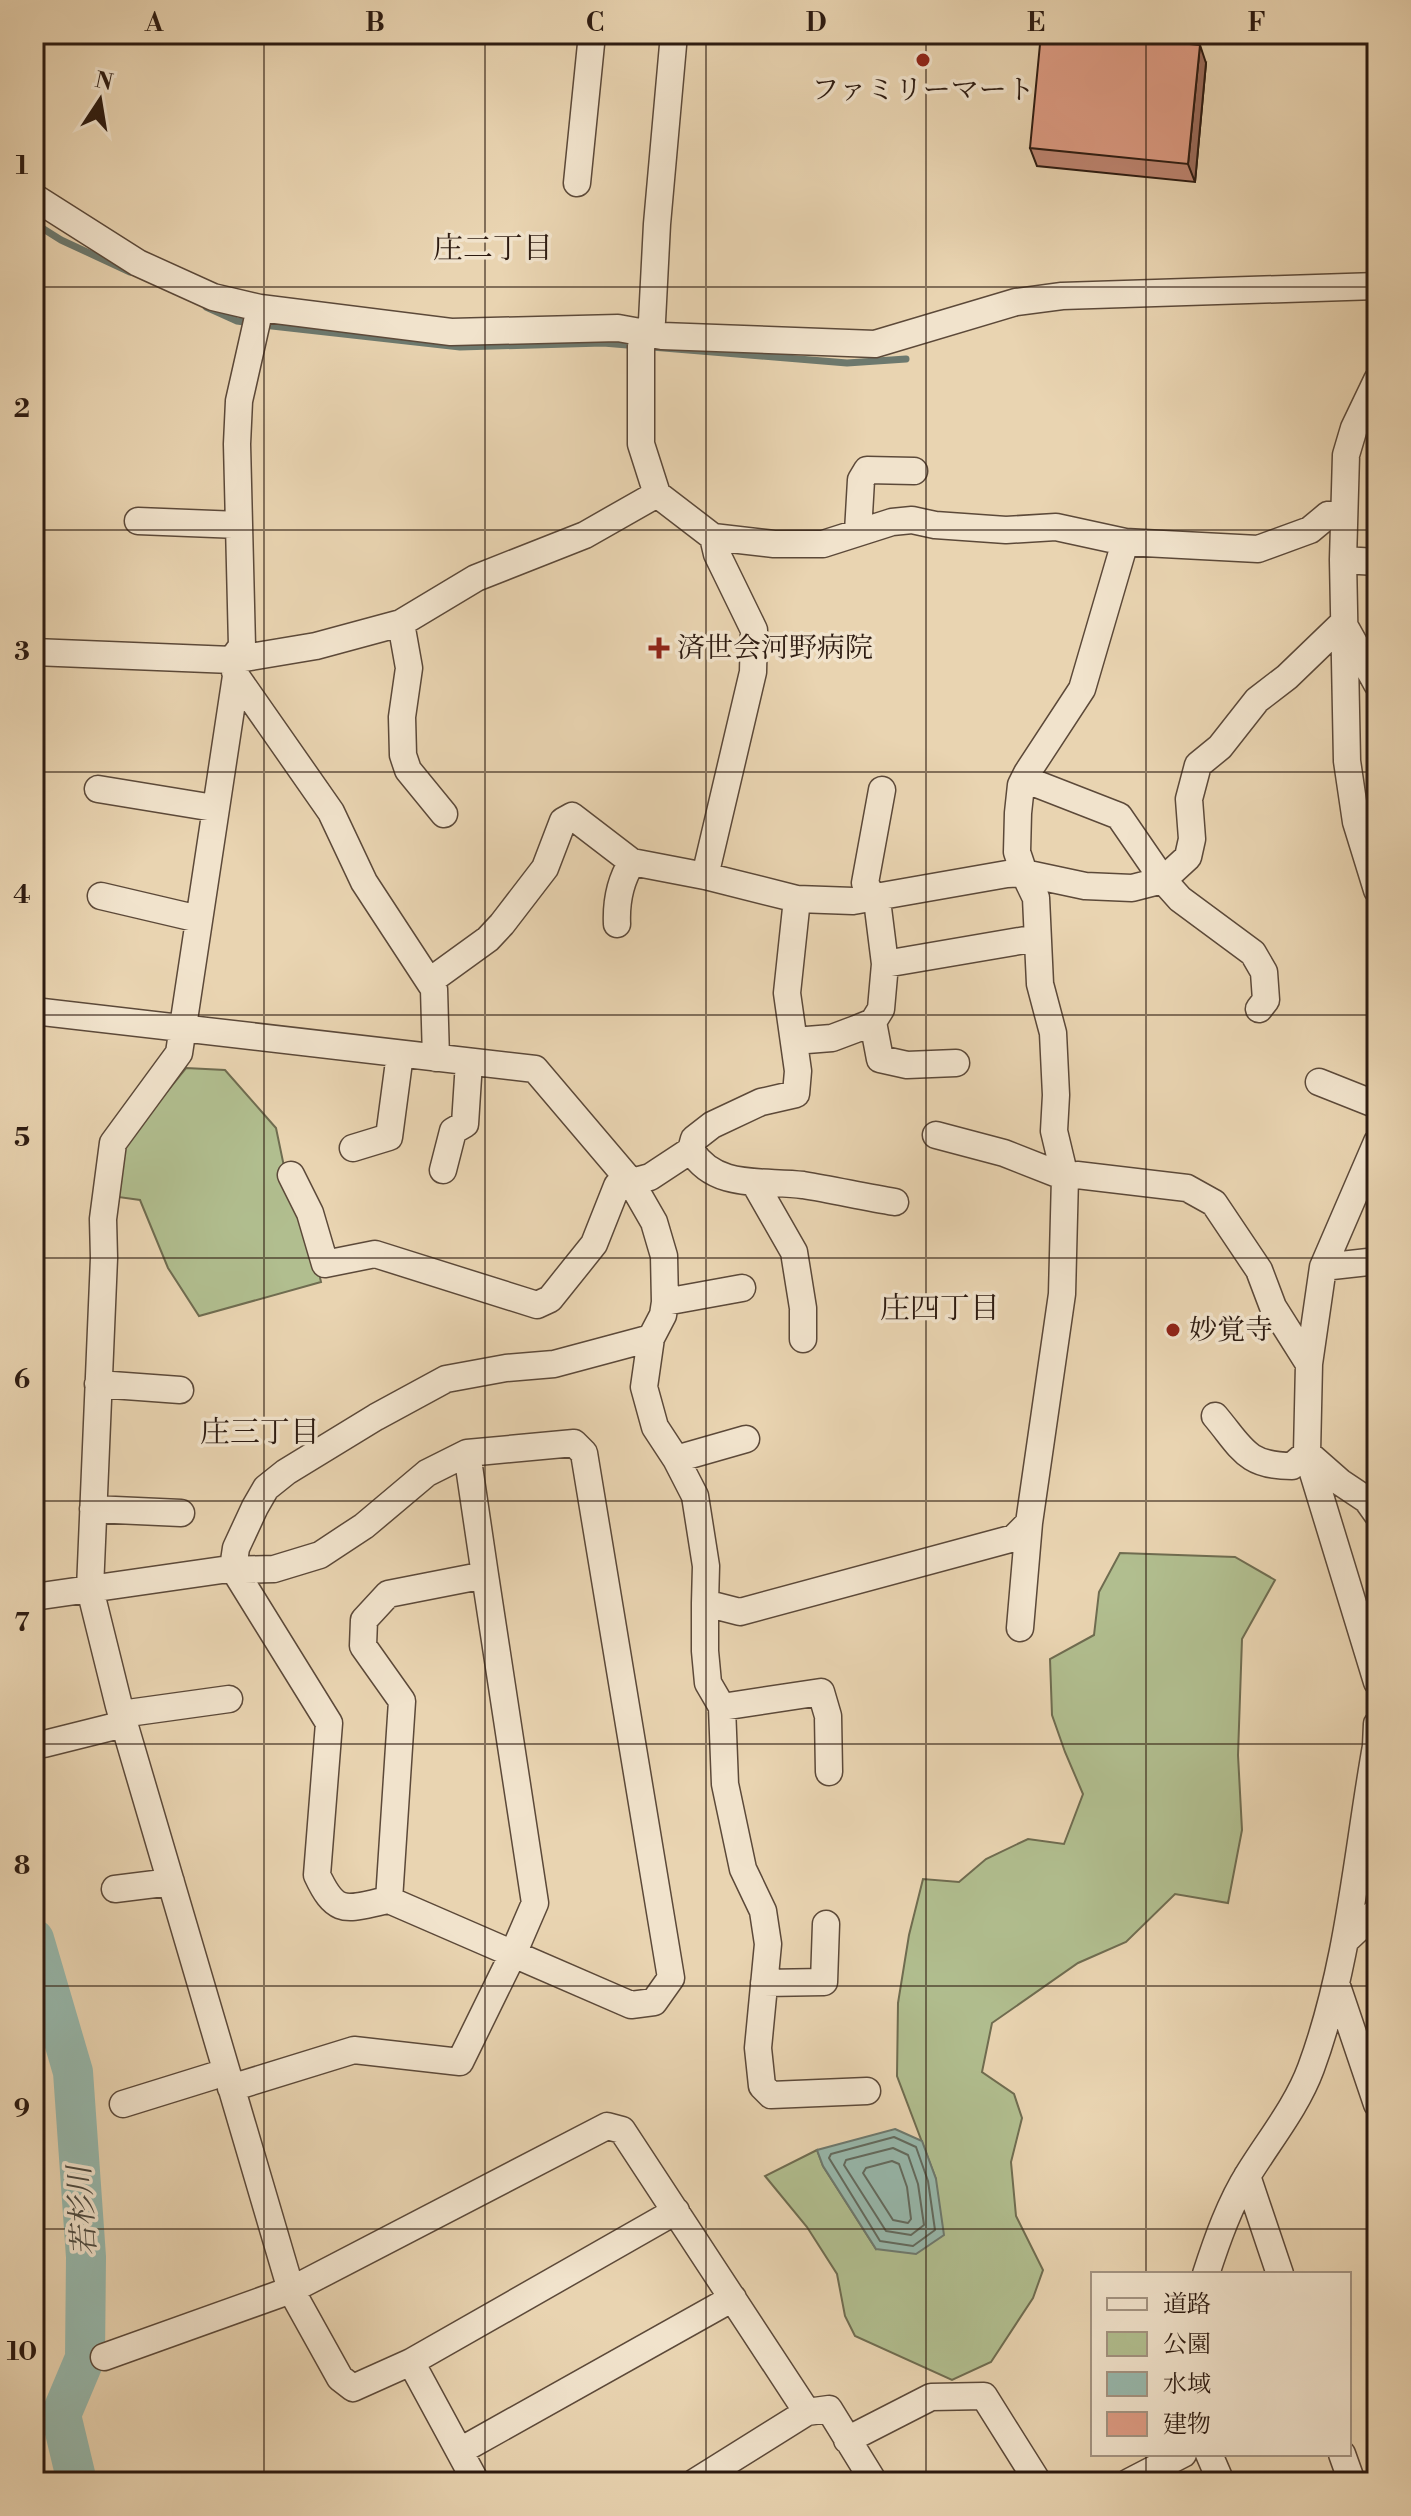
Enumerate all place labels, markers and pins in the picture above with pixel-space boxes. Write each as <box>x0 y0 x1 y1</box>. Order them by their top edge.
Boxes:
marker: ファミリーマート <box>914 51 932 69</box>
place label: ファミリーマート <box>811 73 1035 108</box>
place label: 済世会河野病院 <box>677 631 873 666</box>
marker: 済世会河野病院 <box>648 637 670 659</box>
place label: 妙覚寺 <box>1189 1313 1273 1348</box>
marker: 妙覚寺 <box>1164 1321 1182 1339</box>

